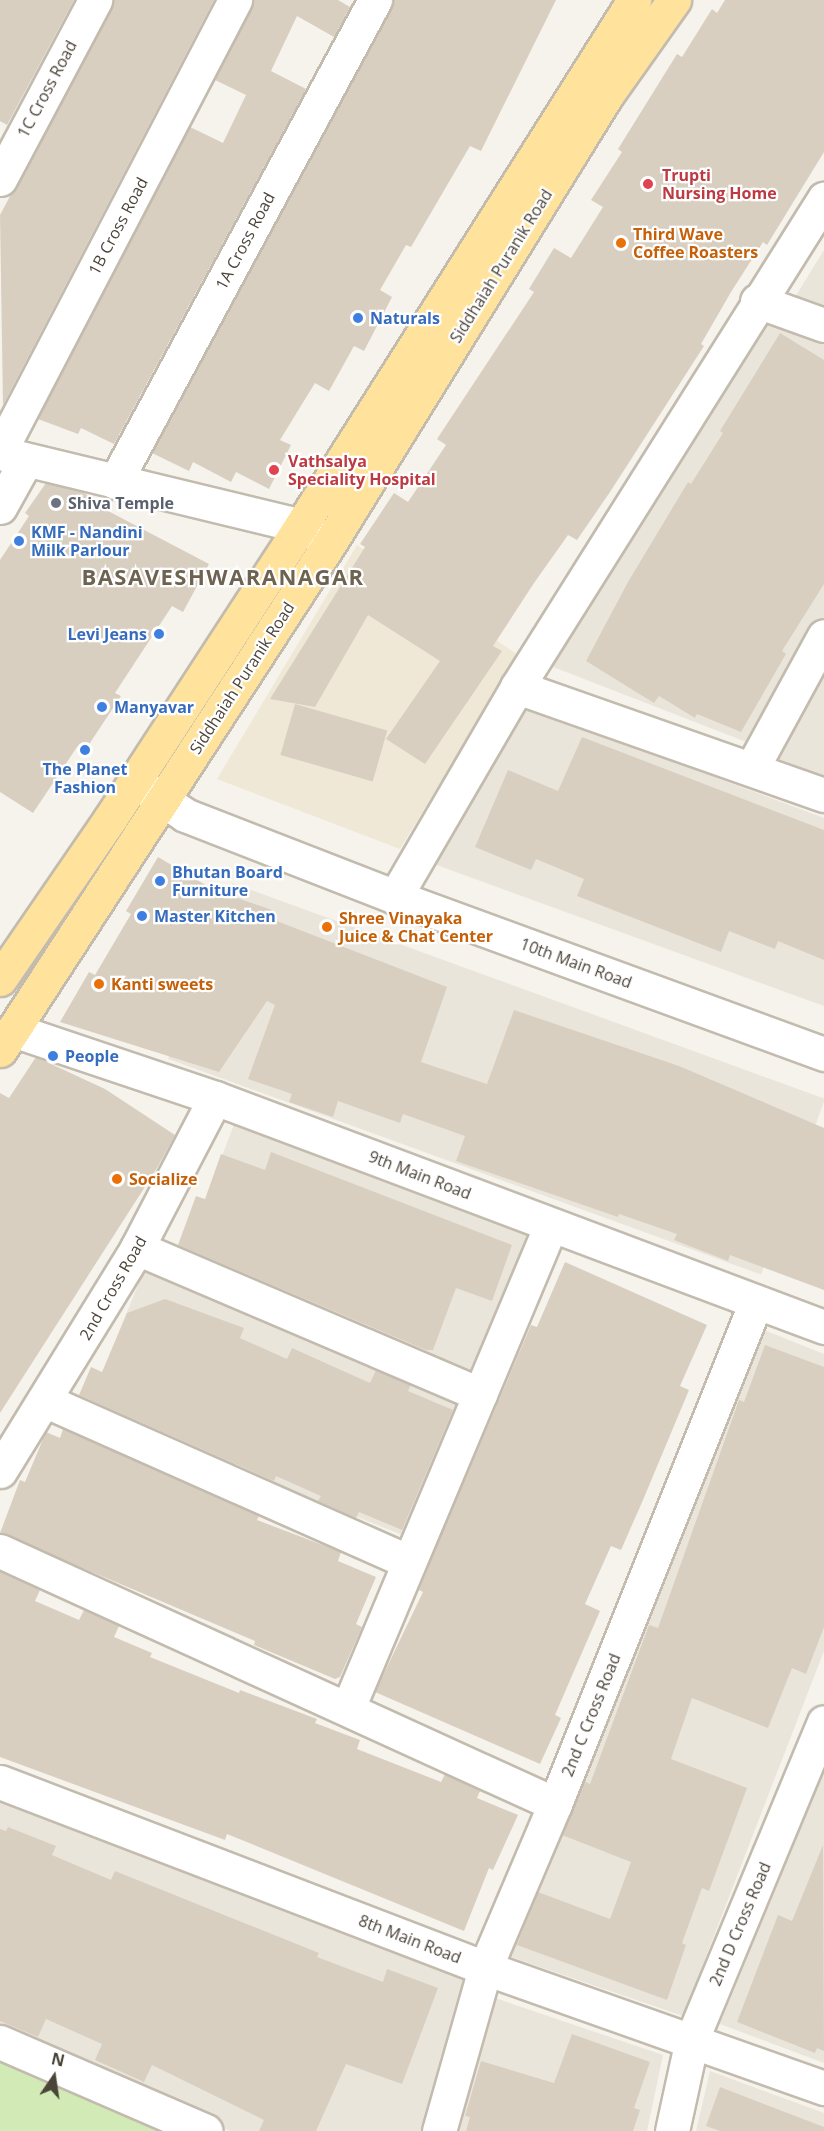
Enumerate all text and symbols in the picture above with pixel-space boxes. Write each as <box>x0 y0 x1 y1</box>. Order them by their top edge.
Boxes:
street label: 1C Cross Road <box>13 37 81 141</box>
place label: Trupti Nursing Home <box>662 165 777 203</box>
street label: 1B Cross Road <box>84 174 152 278</box>
marker: Trupti Nursing Home <box>639 175 657 193</box>
street label: Siddhaiah Puranik Road <box>446 186 556 346</box>
street label: 1A Cross Road <box>211 189 279 293</box>
place label: Third Wave Coffee Roasters <box>633 224 758 262</box>
marker: Third Wave Coffee Roasters <box>614 236 628 250</box>
place label: Naturals <box>370 308 440 328</box>
marker: Naturals <box>351 311 365 325</box>
place label: Vathsalya Speciality Hospital <box>288 451 436 489</box>
marker: Vathsalya Speciality Hospital <box>265 461 283 479</box>
place label: Shiva Temple <box>68 493 174 513</box>
marker: Shiva Temple <box>49 496 63 510</box>
place label: KMF - Nandini Milk Parlour <box>31 522 143 560</box>
marker: KMF - Nandini Milk Parlour <box>12 534 26 548</box>
district label: BASAVESHWARANAGAR <box>81 564 365 590</box>
street label: Siddhaiah Puranik Road <box>186 598 298 758</box>
place label: Levi Jeans <box>67 624 147 644</box>
marker: Levi Jeans <box>152 627 166 641</box>
place label: Manyavar <box>114 697 194 717</box>
marker: Manyavar <box>95 700 109 714</box>
marker: The Planet Fashion <box>78 743 92 757</box>
place label: The Planet Fashion <box>43 759 127 797</box>
place label: Bhutan Board Furniture <box>172 862 283 900</box>
marker: Bhutan Board Furniture <box>153 874 167 888</box>
place label: Master Kitchen <box>154 906 276 926</box>
place label: Shree Vinayaka Juice & Chat Center <box>339 908 493 946</box>
marker: Master Kitchen <box>135 909 149 923</box>
marker: Shree Vinayaka Juice & Chat Center <box>320 920 334 934</box>
street label: 10th Main Road <box>518 934 634 992</box>
place label: Kanti sweets <box>111 974 213 994</box>
marker: Kanti sweets <box>92 977 106 991</box>
place label: People <box>65 1046 119 1066</box>
marker: People <box>46 1049 60 1063</box>
street label: 9th Main Road <box>366 1147 474 1203</box>
place label: Socialize <box>129 1169 198 1189</box>
marker: Socialize <box>110 1172 124 1186</box>
street label: 2nd Cross Road <box>76 1233 150 1343</box>
street label: 2nd C Cross Road <box>558 1651 624 1779</box>
street label: 2nd D Cross Road <box>705 1859 775 1989</box>
street label: 8th Main Road <box>356 1911 464 1967</box>
north arrow <box>24 2047 84 2107</box>
text: N <box>49 2047 67 2072</box>

